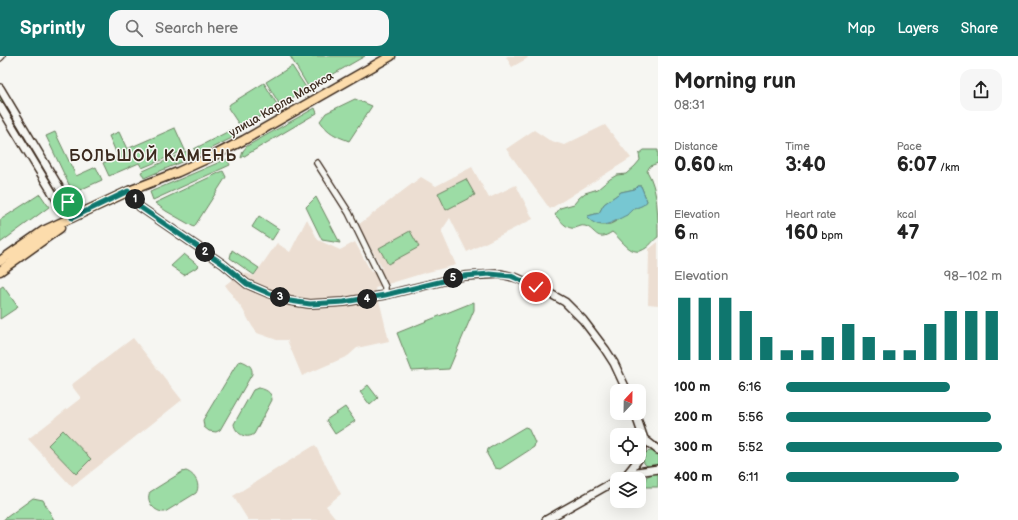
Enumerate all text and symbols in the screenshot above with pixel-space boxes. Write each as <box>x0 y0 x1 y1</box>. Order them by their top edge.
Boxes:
search box <box>109 10 389 46</box>
text: Sprintly <box>20 17 85 40</box>
icon: search <box>123 17 145 39</box>
text: Search here <box>155 19 238 38</box>
text: Map <box>847 20 875 37</box>
text: Layers <box>897 20 939 37</box>
text: Share <box>961 20 998 37</box>
street label: улица Карла Маркса <box>226 68 336 140</box>
text: Morning run <box>674 68 796 95</box>
button: share <box>960 69 1002 111</box>
text: 08:31 <box>674 97 705 113</box>
text: Distance <box>674 140 718 153</box>
text: Time <box>785 140 810 153</box>
text: Pace <box>897 140 922 153</box>
district label: БОЛЬШОЙ КАМЕНЬ <box>69 144 237 166</box>
text: 0.60 <box>674 153 715 177</box>
text: 3:40 <box>785 153 826 177</box>
text: 6:07 <box>897 153 937 177</box>
text: km <box>715 161 733 174</box>
text: /km <box>937 161 960 174</box>
pin <box>51 185 85 219</box>
pin: 1 <box>125 189 145 209</box>
icon: arrive <box>57 191 79 213</box>
text: 1 <box>133 192 137 205</box>
text: Elevation <box>674 208 720 221</box>
text: Heart rate <box>785 208 836 221</box>
text: kcal <box>897 208 916 221</box>
text: 6 <box>674 221 686 245</box>
text: 160 <box>785 221 818 245</box>
text: 47 <box>897 221 919 245</box>
text: m <box>686 229 698 242</box>
text: bpm <box>818 229 843 242</box>
pin: 2 <box>195 242 215 262</box>
text: 2 <box>202 245 208 258</box>
pin: 5 <box>443 268 463 288</box>
text: Elevation <box>674 268 728 284</box>
text: 98–102 m <box>944 268 1002 284</box>
pin <box>519 270 553 304</box>
text: 5 <box>450 271 456 284</box>
icon: check <box>525 276 547 298</box>
pin: 3 <box>270 287 290 307</box>
pin: 4 <box>357 289 377 309</box>
text: 3 <box>277 290 283 303</box>
text: 4 <box>364 292 370 305</box>
text: 100 m <box>674 379 710 395</box>
text: 6:16 <box>738 379 762 395</box>
north arrow <box>610 384 646 420</box>
map controls <box>610 384 646 508</box>
text: 200 m <box>674 409 712 425</box>
text: 5:56 <box>738 409 763 425</box>
button: locate <box>610 428 646 464</box>
text: 300 m <box>674 439 712 455</box>
text: 5:52 <box>738 439 763 455</box>
text: 400 m <box>674 469 712 485</box>
text: 6:11 <box>738 469 759 485</box>
button: layers <box>610 472 646 508</box>

